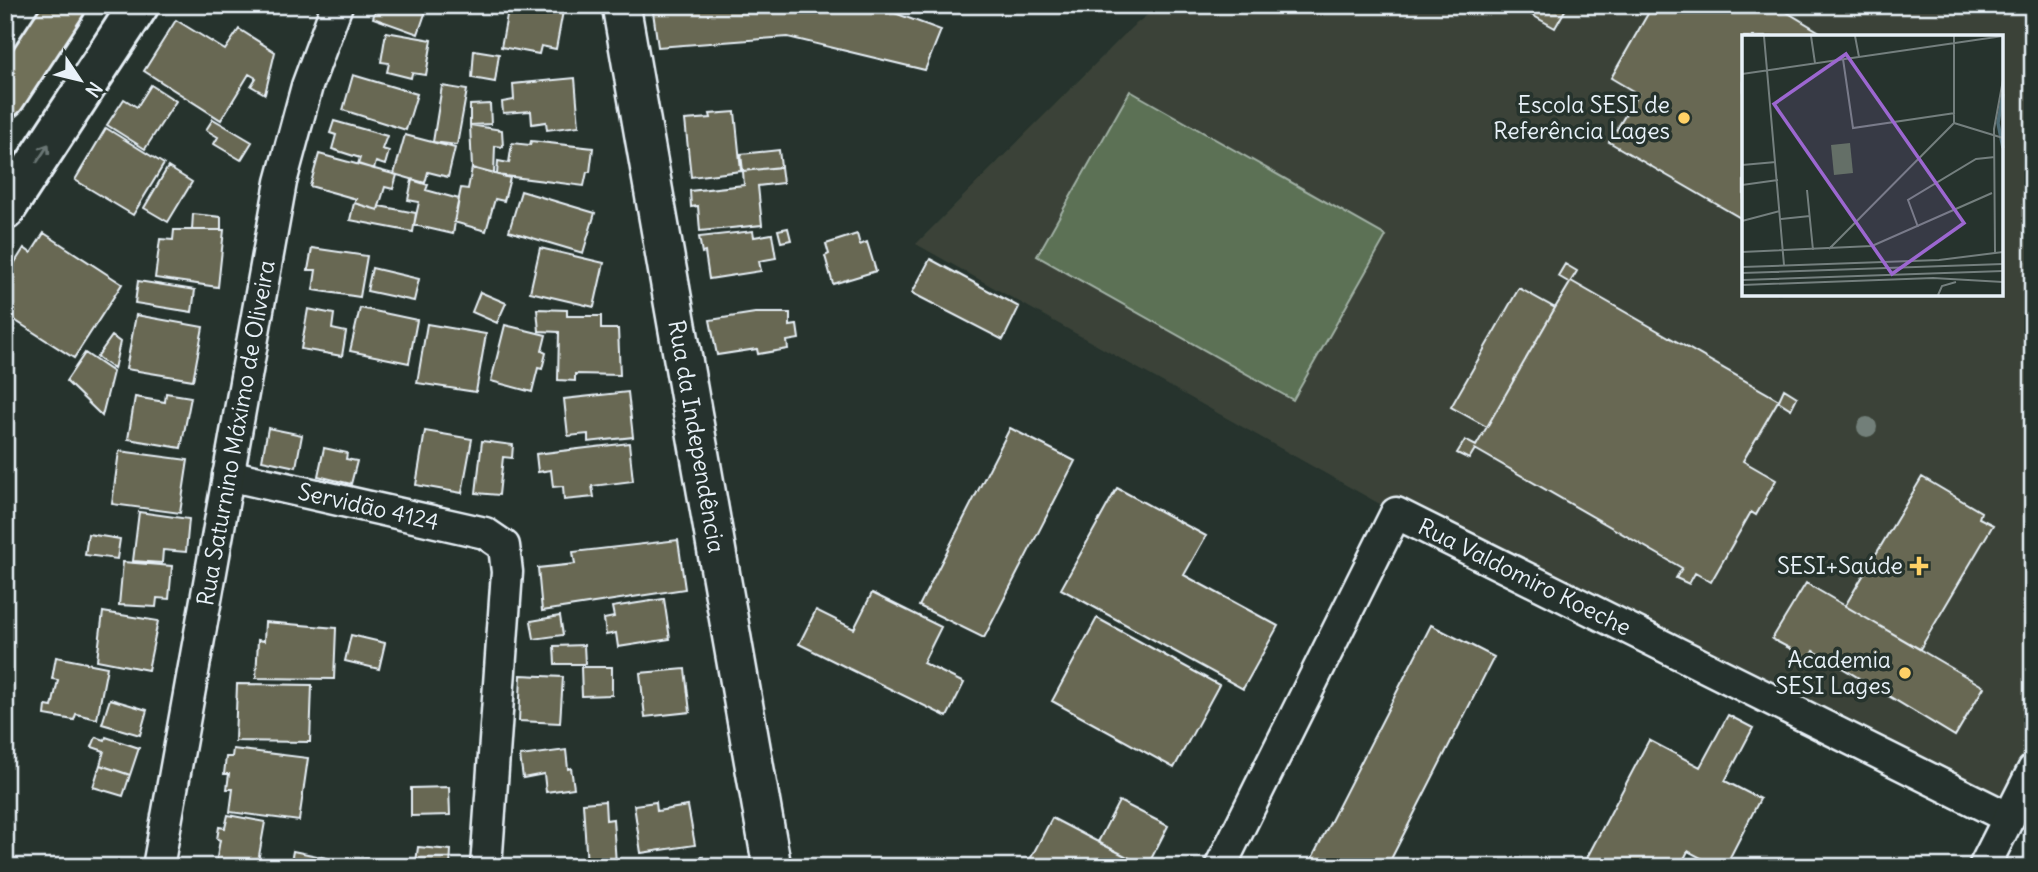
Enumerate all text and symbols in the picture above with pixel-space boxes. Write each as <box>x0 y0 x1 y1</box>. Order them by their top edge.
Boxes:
inset map <box>1742 35 2003 296</box>
north arrow <box>46 46 116 116</box>
text: N <box>80 77 108 102</box>
place label: Escola SESI de Referência Lages <box>1493 90 1670 145</box>
marker: Escola SESI de Referência Lages <box>1676 110 1692 126</box>
one-way arrow <box>36 143 50 163</box>
street label: Rua Saturnino Máximo de Oliveira <box>190 258 281 608</box>
street label: Rua da Independência <box>662 318 732 555</box>
street label: Servidão 4124 <box>295 476 442 536</box>
street label: Rua Valdomiro Koeche <box>1413 511 1636 642</box>
place label: SESI+Saúde <box>1777 551 1903 580</box>
marker: SESI+Saúde <box>1909 556 1929 576</box>
place label: Academia SESI Lages <box>1775 645 1891 700</box>
marker: Academia SESI Lages <box>1897 665 1913 681</box>

